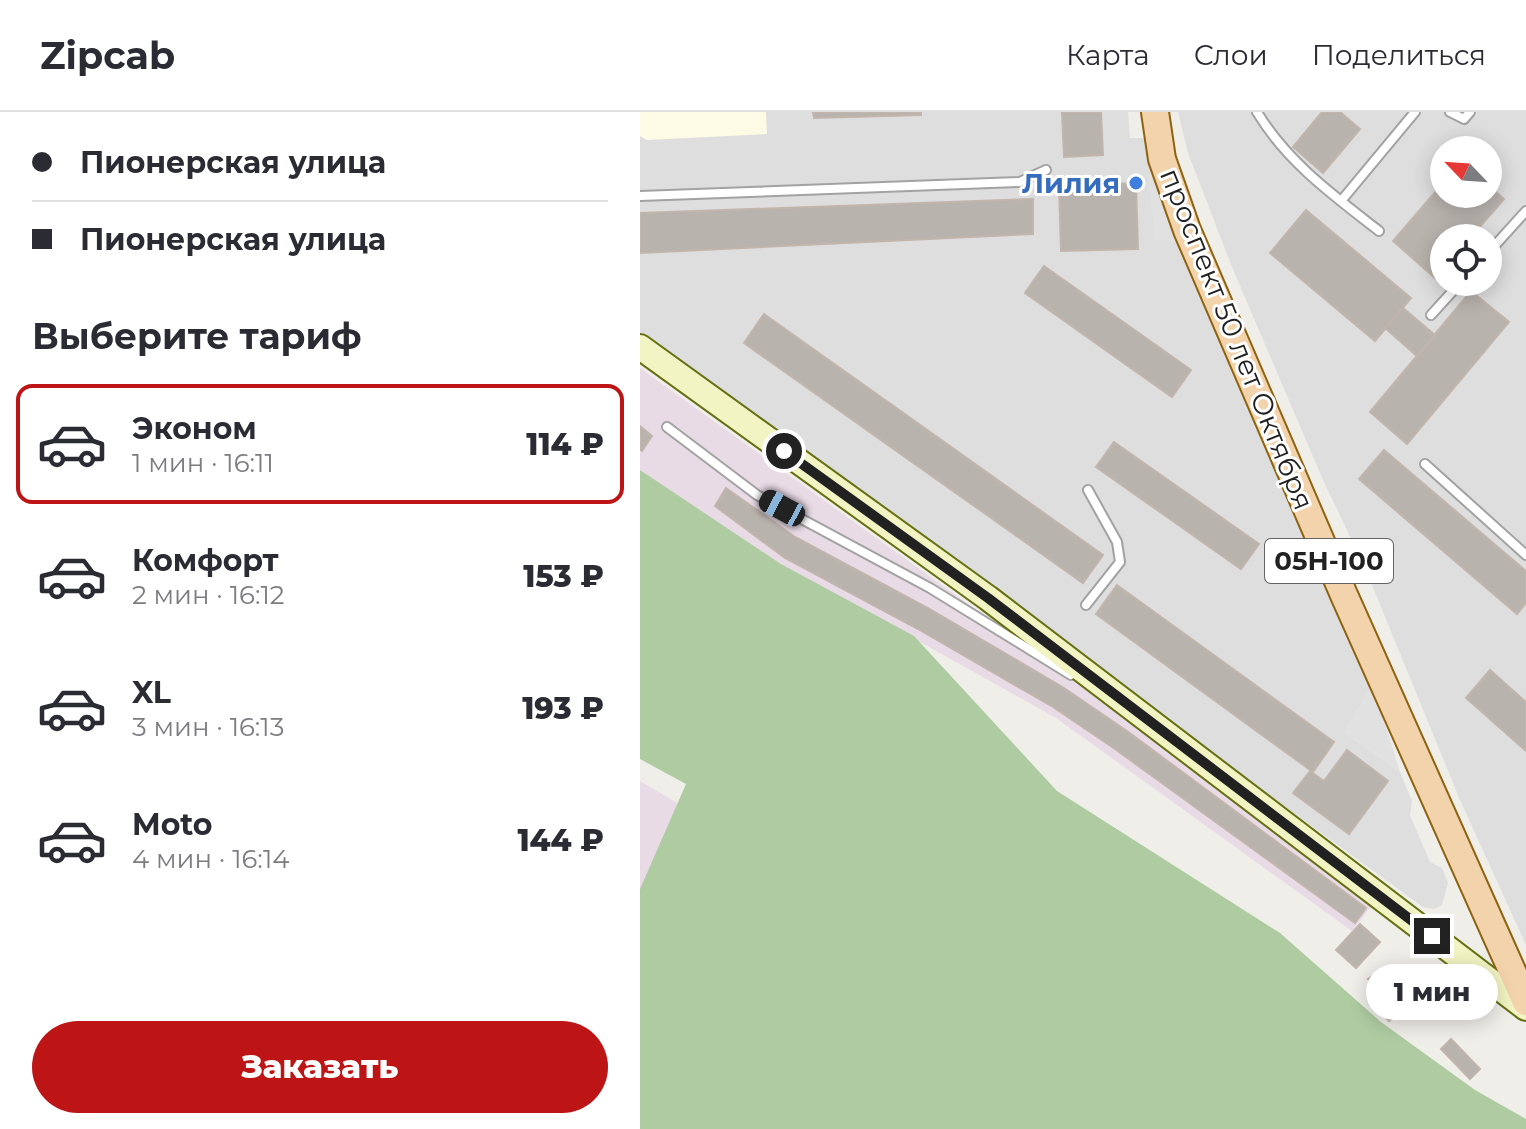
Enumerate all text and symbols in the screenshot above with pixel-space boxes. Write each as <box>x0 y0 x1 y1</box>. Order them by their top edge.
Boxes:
text: Zipcab <box>40 32 175 79</box>
text: Карта <box>1066 38 1150 72</box>
text: Слои <box>1194 38 1268 72</box>
text: Поделиться <box>1312 38 1486 72</box>
north arrow <box>1430 136 1502 208</box>
map controls <box>1430 136 1502 296</box>
text: Пионерская улица <box>80 144 386 181</box>
street label: проспект 50 лет Октября <box>1153 163 1321 515</box>
place label: Лилия <box>1022 166 1120 200</box>
marker: Лилия <box>1127 174 1145 192</box>
text: Пионерская улица <box>80 221 386 258</box>
button: locate <box>1430 224 1502 296</box>
text: Выберите тариф <box>32 314 362 358</box>
icon: car <box>36 408 108 480</box>
text: Эконом <box>132 410 257 447</box>
text: 114 ₽ <box>526 426 604 463</box>
route start <box>766 433 802 469</box>
text: 1 мин · 16:11 <box>132 447 274 479</box>
car <box>755 486 809 530</box>
road number: 05Н-100 <box>1265 539 1393 583</box>
icon: car <box>36 540 108 612</box>
text: Комфорт <box>132 542 279 579</box>
text: 153 ₽ <box>523 558 604 595</box>
text: 2 мин · 16:12 <box>132 579 285 611</box>
icon: car <box>36 672 108 744</box>
text: XL <box>132 674 171 711</box>
text: 193 ₽ <box>522 690 604 727</box>
text: 3 мин · 16:13 <box>132 711 284 743</box>
icon: car <box>36 804 108 876</box>
text: Moto <box>132 806 213 843</box>
text: 144 ₽ <box>517 822 604 859</box>
text: 4 мин · 16:14 <box>132 843 289 875</box>
route end <box>1414 918 1450 954</box>
callout: 1 мин <box>1366 964 1498 1020</box>
text: 1 мин <box>1394 976 1470 1008</box>
button: Заказать <box>32 1021 608 1113</box>

